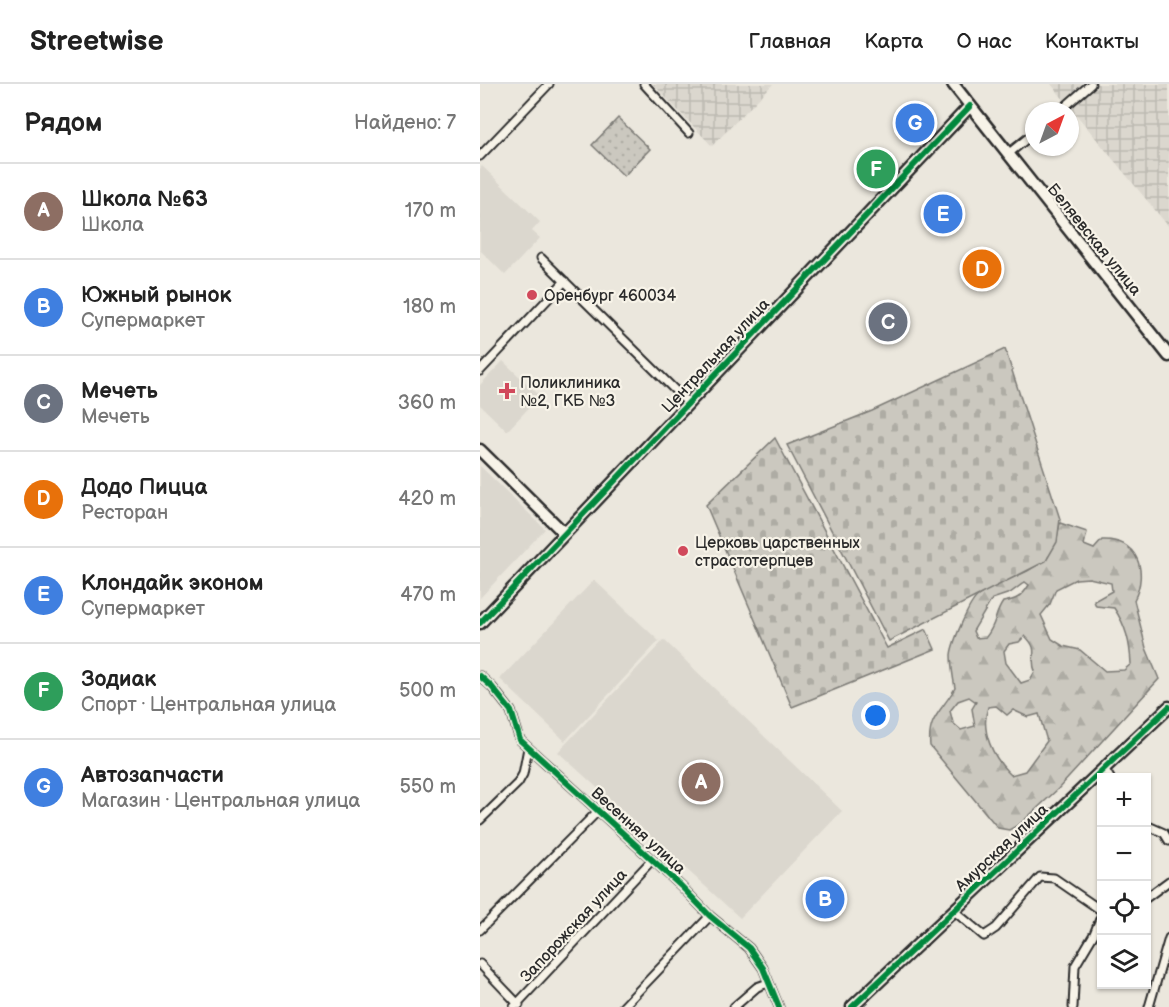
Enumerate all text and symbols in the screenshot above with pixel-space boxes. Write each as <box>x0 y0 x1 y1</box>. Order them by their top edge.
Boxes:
text: Streetwise <box>30 25 163 58</box>
text: Главная <box>748 29 831 54</box>
text: Карта <box>864 29 923 54</box>
text: О нас <box>956 29 1012 54</box>
text: Контакты <box>1045 29 1139 54</box>
pin: G <box>896 100 934 146</box>
north arrow <box>1025 102 1079 156</box>
text: Рядом <box>24 108 102 139</box>
text: Найдено: 7 <box>354 111 456 135</box>
pin: F <box>856 146 896 191</box>
street label: Беляевская улица <box>1043 180 1145 300</box>
text: Школа №63 <box>81 186 208 213</box>
pin: E <box>924 192 962 236</box>
text: A <box>37 199 50 223</box>
text: 170 m <box>405 199 456 223</box>
text: Школа <box>81 213 144 237</box>
pin: D <box>962 246 1002 291</box>
text: Южный рынок <box>81 282 231 309</box>
place label: Оренбург 460034 <box>544 287 676 306</box>
marker: Оренбург 460034 <box>525 288 539 302</box>
text: B <box>36 295 51 319</box>
text: 180 m <box>403 295 456 319</box>
street label: Центральная улица <box>658 295 774 417</box>
pin: C <box>868 300 908 344</box>
text: Супермаркет <box>81 309 205 333</box>
place label: Поликлиника №2, ГКБ №3 <box>520 374 621 411</box>
text: Мечеть <box>81 378 158 405</box>
marker: Поликлиника №2, ГКБ №3 <box>498 382 516 400</box>
text: C <box>36 391 51 415</box>
text: 360 m <box>398 391 456 415</box>
text: Мечеть <box>81 405 150 429</box>
text: Додо Пицца <box>81 474 207 501</box>
text: D <box>37 487 50 511</box>
text: 420 m <box>398 487 456 511</box>
text: Ресторан <box>81 501 168 525</box>
place label: Церковь царственных страстотерпцев <box>695 534 860 571</box>
marker: Церковь царственных страстотерпцев <box>676 544 690 558</box>
text: Клондайк эконом <box>81 570 263 597</box>
text: E <box>37 583 50 607</box>
text: 470 m <box>400 583 456 607</box>
text: Супермаркет <box>81 597 205 621</box>
text: Зодиак <box>81 666 156 693</box>
text: F <box>37 679 50 703</box>
text: 500 m <box>399 679 456 703</box>
text: Спорт · Центральная улица <box>81 693 336 717</box>
your location <box>861 701 890 730</box>
pin: A <box>682 760 720 804</box>
text: Автозапчасти <box>81 762 224 789</box>
map controls <box>1097 773 1151 989</box>
button: + <box>1097 773 1151 827</box>
text: G <box>36 775 51 799</box>
text: 550 m <box>399 775 456 799</box>
street label: Весенняя улица <box>587 784 689 879</box>
text: Магазин · Центральная улица <box>81 789 360 813</box>
street label: Амурская улица <box>951 800 1053 897</box>
button: − <box>1097 827 1151 881</box>
street label: Запорожская улица <box>517 865 632 986</box>
pin: B <box>806 876 844 922</box>
button: locate <box>1097 881 1151 935</box>
button: layers <box>1097 935 1151 989</box>

